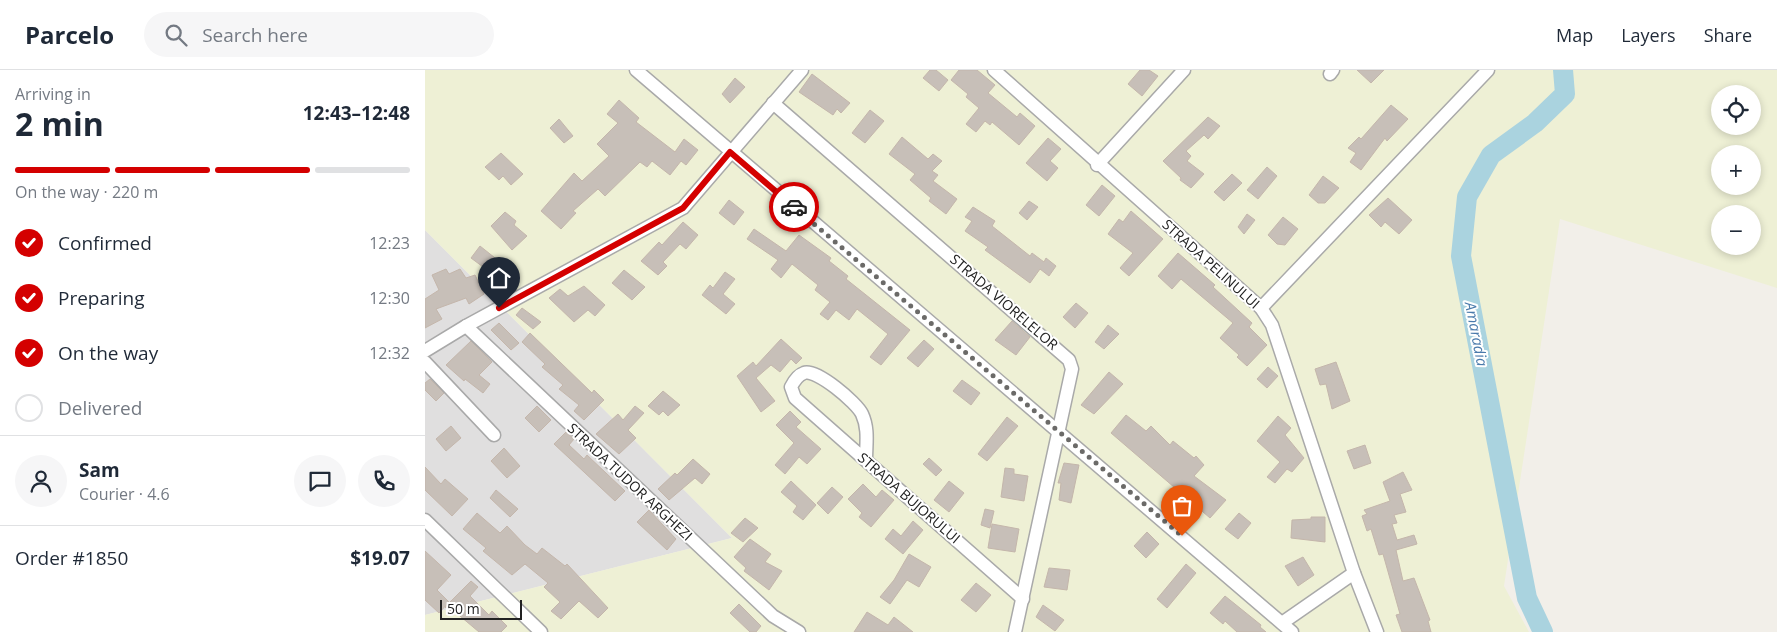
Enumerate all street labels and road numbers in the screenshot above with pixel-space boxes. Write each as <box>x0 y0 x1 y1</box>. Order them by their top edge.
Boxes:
street label: STRADA PELINULUI <box>1158 215 1264 313</box>
street label: STRADA VIORELELOR <box>946 250 1063 354</box>
street label: STRADA TUDOR ARGHEZI <box>564 419 697 545</box>
street label: STRADA BUJORULUI <box>854 448 965 547</box>

